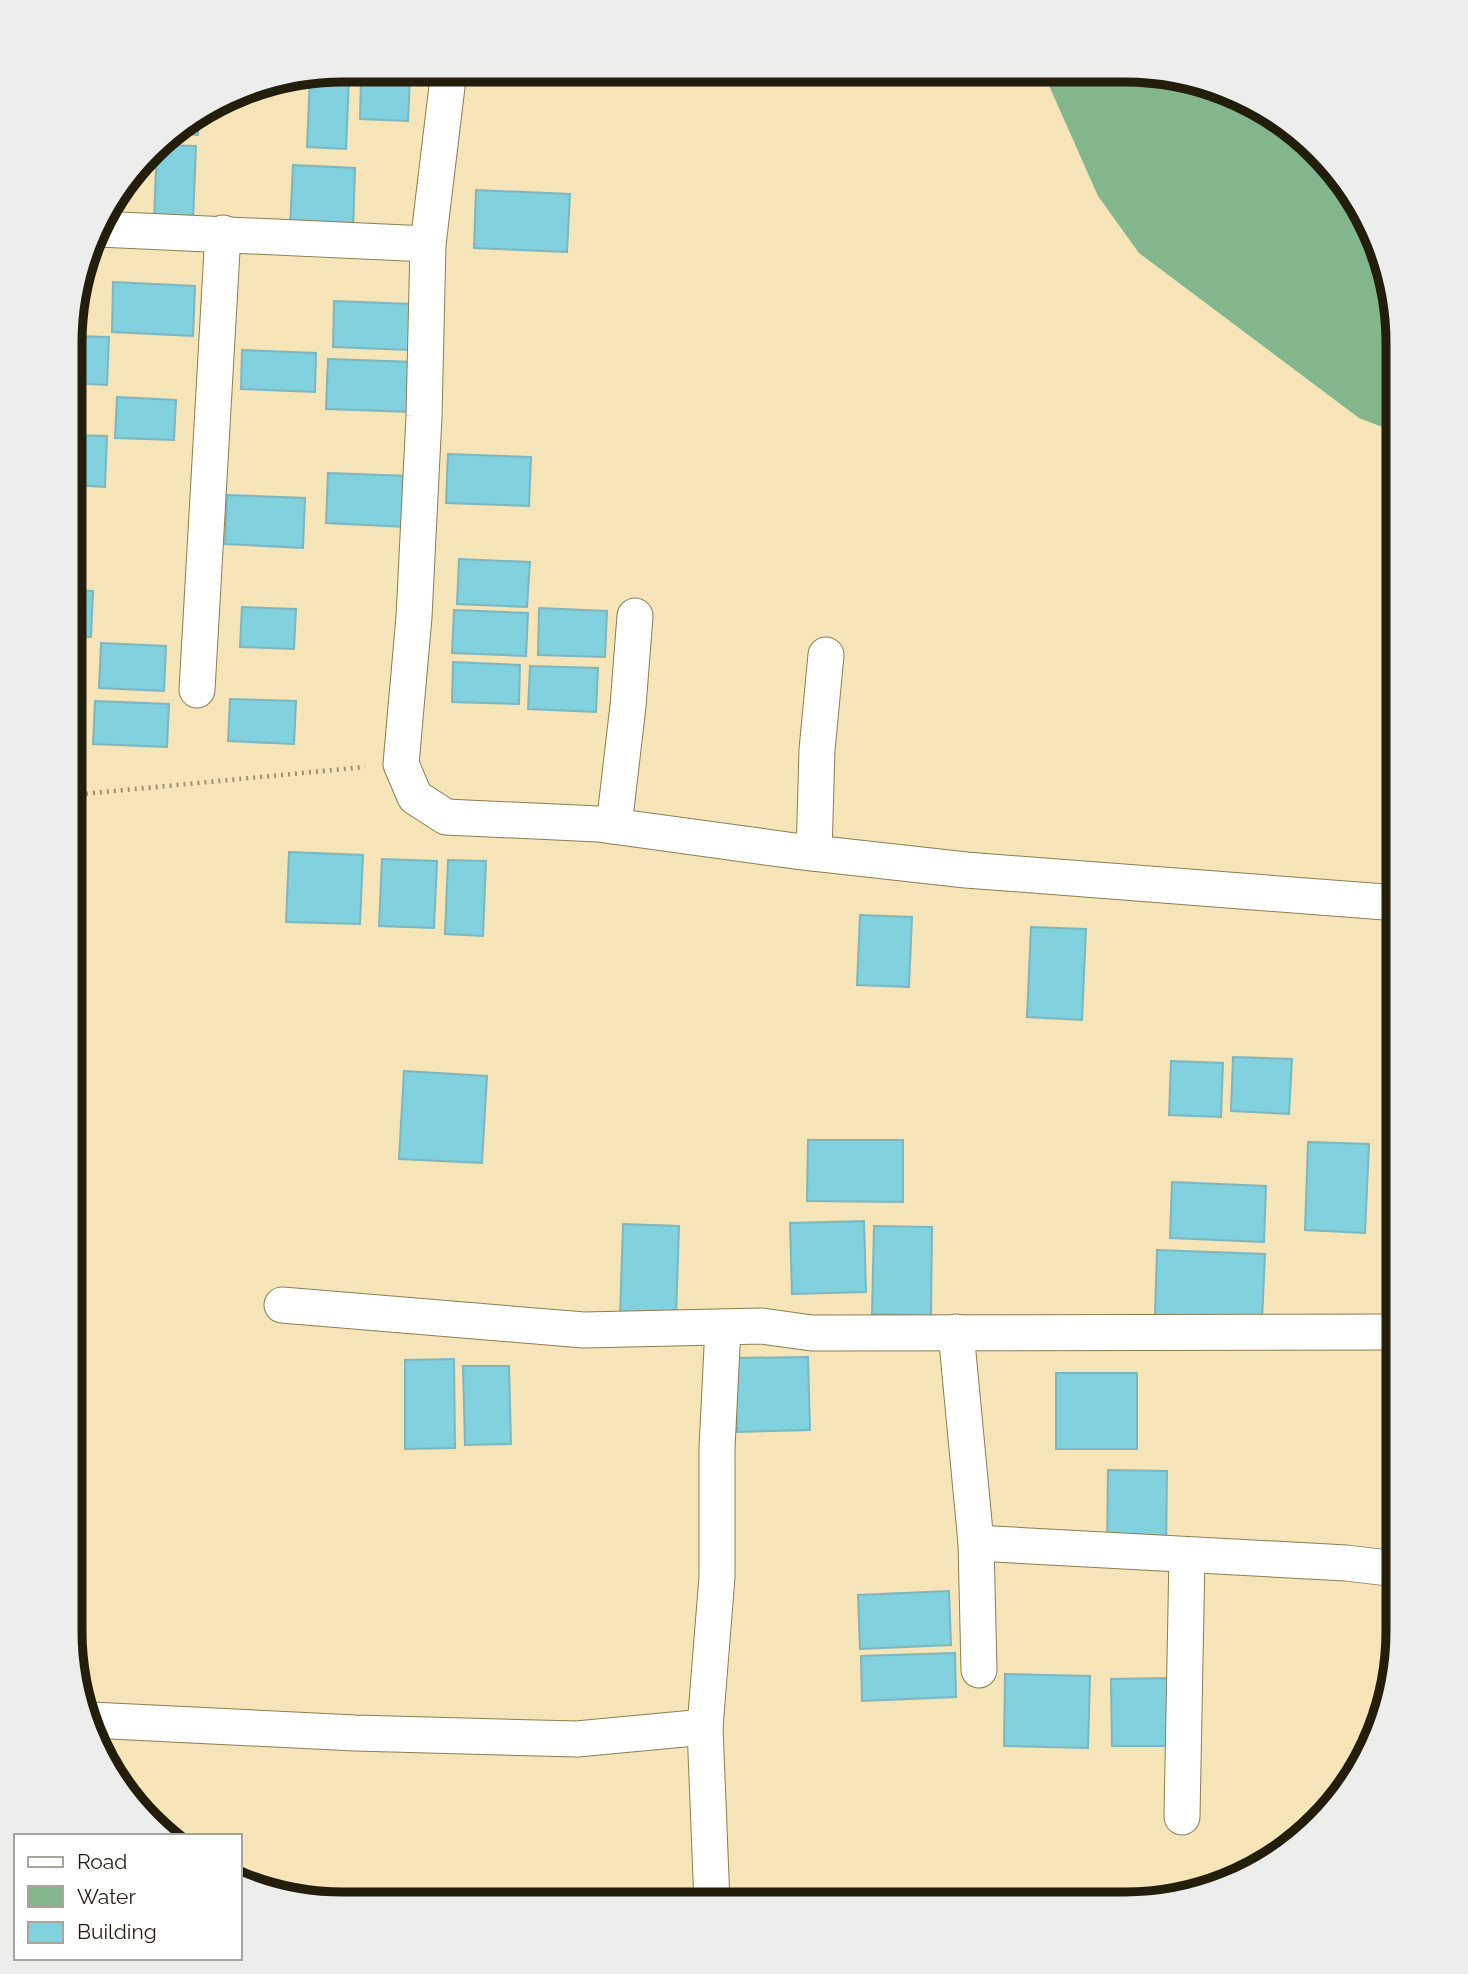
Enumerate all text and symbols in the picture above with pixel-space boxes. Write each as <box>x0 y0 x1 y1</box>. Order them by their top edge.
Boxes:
legend <box>14 1834 242 1960</box>
text: Road <box>77 1849 127 1874</box>
text: Water <box>77 1884 136 1909</box>
text: Building <box>77 1919 157 1944</box>

